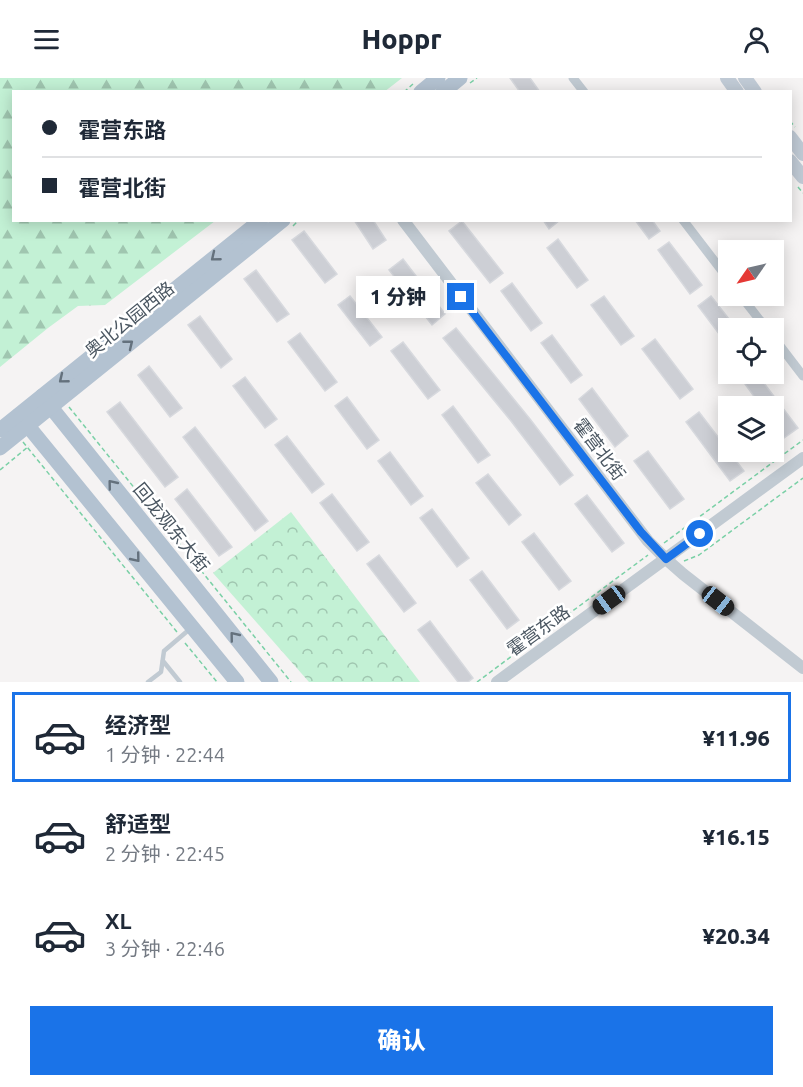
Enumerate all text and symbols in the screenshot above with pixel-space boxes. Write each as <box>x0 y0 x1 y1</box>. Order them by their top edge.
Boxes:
icon: menu <box>30 23 63 56</box>
icon: person <box>740 23 773 56</box>
text: Hoppr <box>361 24 442 54</box>
text: 霍营东路 <box>78 117 166 142</box>
text: 霍营北街 <box>78 175 166 200</box>
north arrow <box>718 240 784 306</box>
map controls <box>718 240 784 462</box>
one-way arrow <box>211 250 222 261</box>
callout: 1 分钟 <box>356 276 440 318</box>
street label: 奥北公园西路 <box>81 277 177 361</box>
route end <box>447 283 474 310</box>
text: 1 分钟 <box>370 285 426 308</box>
button: locate <box>718 318 784 384</box>
one-way arrow <box>122 340 133 351</box>
one-way arrow <box>59 372 70 383</box>
button: layers <box>718 396 784 462</box>
street label: 霍营北街 <box>570 414 630 484</box>
street label: 回龙观东大街 <box>130 479 214 575</box>
one-way arrow <box>109 480 120 491</box>
route start <box>686 520 713 547</box>
one-way arrow <box>128 551 139 562</box>
car <box>589 582 629 618</box>
car <box>698 583 738 619</box>
street label: 霍营东路 <box>503 601 573 659</box>
one-way arrow <box>231 632 242 643</box>
icon: car <box>33 710 87 764</box>
text: 经济型 <box>105 712 171 737</box>
text: ¥11.96 <box>703 725 770 750</box>
text: 1 分钟 · 22:44 <box>105 743 225 766</box>
icon: car <box>33 809 87 863</box>
text: 舒适型 <box>105 811 171 836</box>
text: ¥16.15 <box>703 824 770 849</box>
text: 2 分钟 · 22:45 <box>105 842 225 865</box>
icon: car <box>33 908 87 962</box>
text: XL <box>105 908 132 933</box>
text: ¥20.34 <box>703 923 770 948</box>
text: 3 分钟 · 22:46 <box>105 937 225 960</box>
button: 确认 <box>30 1006 773 1075</box>

